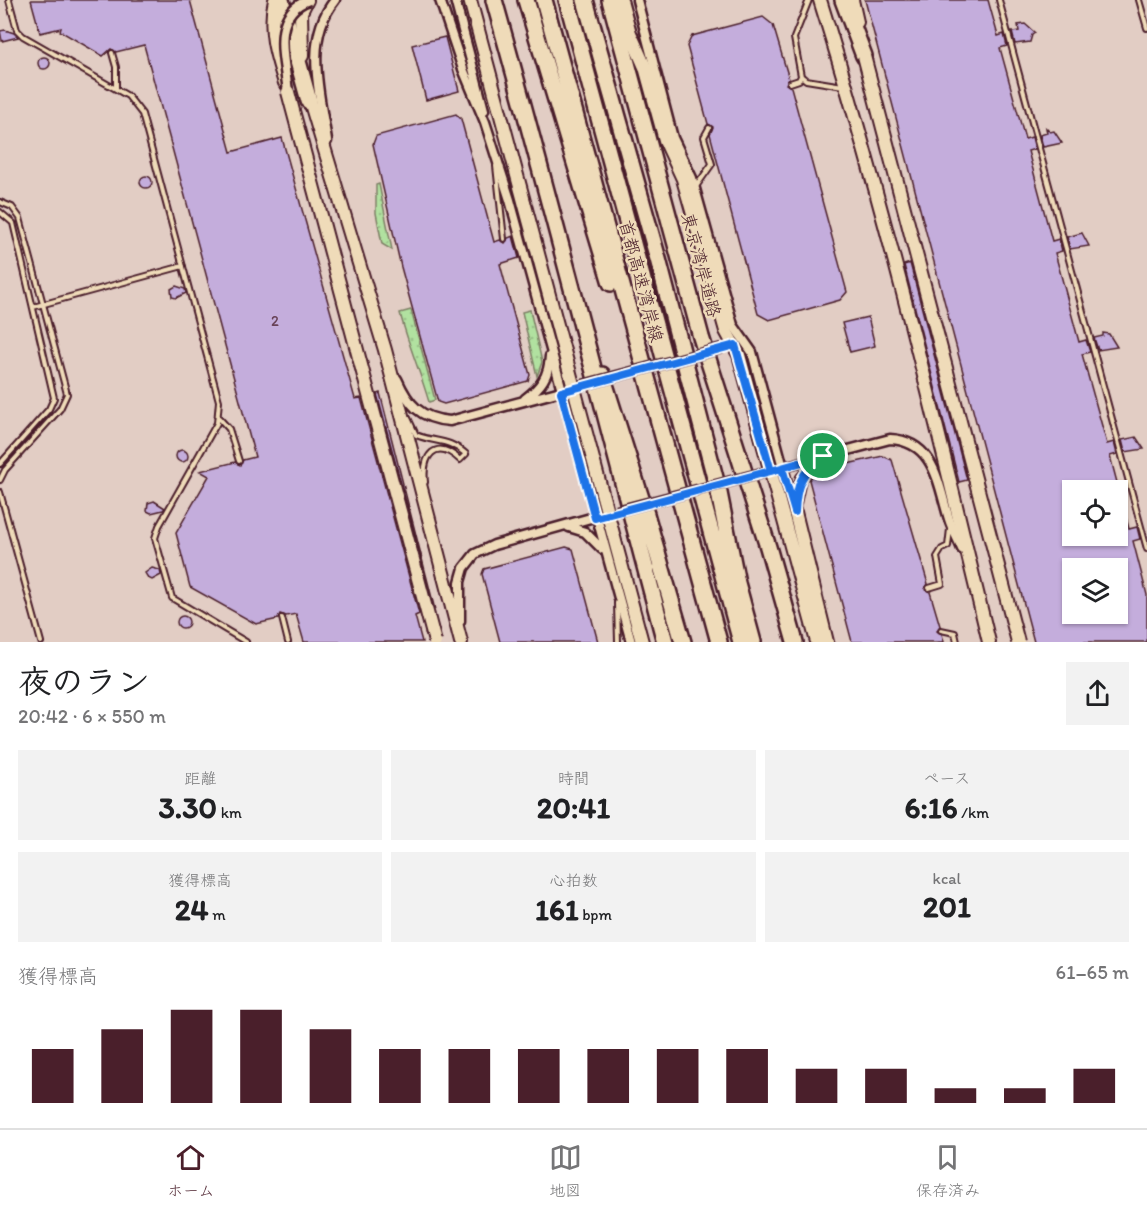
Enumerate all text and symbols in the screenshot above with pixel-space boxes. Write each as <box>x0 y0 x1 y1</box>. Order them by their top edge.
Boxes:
street label: 東京湾岸道路 <box>676 210 726 320</box>
street label: 首都高速湾岸線 <box>614 217 668 345</box>
house number: 2 <box>271 312 279 330</box>
pin <box>797 430 848 481</box>
icon: arrive <box>806 439 839 472</box>
map controls <box>1062 480 1128 624</box>
button: locate <box>1062 480 1128 546</box>
button: layers <box>1062 558 1128 624</box>
text: 夜のラン <box>18 662 150 701</box>
button: share <box>1066 662 1129 725</box>
text: 20:42 · 6 × 550 m <box>18 704 166 728</box>
text: 距離 <box>184 769 216 788</box>
text: 時間 <box>557 769 590 788</box>
text: ペース <box>923 769 970 788</box>
text: 3.30 <box>159 789 217 826</box>
text: 20:41 <box>537 789 610 826</box>
text: 6:16 <box>905 789 958 826</box>
text: km <box>217 803 242 822</box>
text: /km <box>958 803 989 822</box>
text: kcal <box>933 869 961 888</box>
text: 獲得標高 <box>168 871 232 890</box>
text: 心拍数 <box>549 871 598 890</box>
text: 201 <box>923 888 971 925</box>
text: 24 <box>175 891 209 928</box>
text: 161 <box>535 891 579 928</box>
text: m <box>209 905 226 924</box>
text: bpm <box>579 905 612 924</box>
text: 61–65 m <box>1056 960 1129 984</box>
text: 獲得標高 <box>18 964 98 988</box>
tab: ホーム <box>167 1141 214 1201</box>
tab: 地図 <box>549 1141 582 1201</box>
tab: 保存済み <box>916 1141 980 1201</box>

